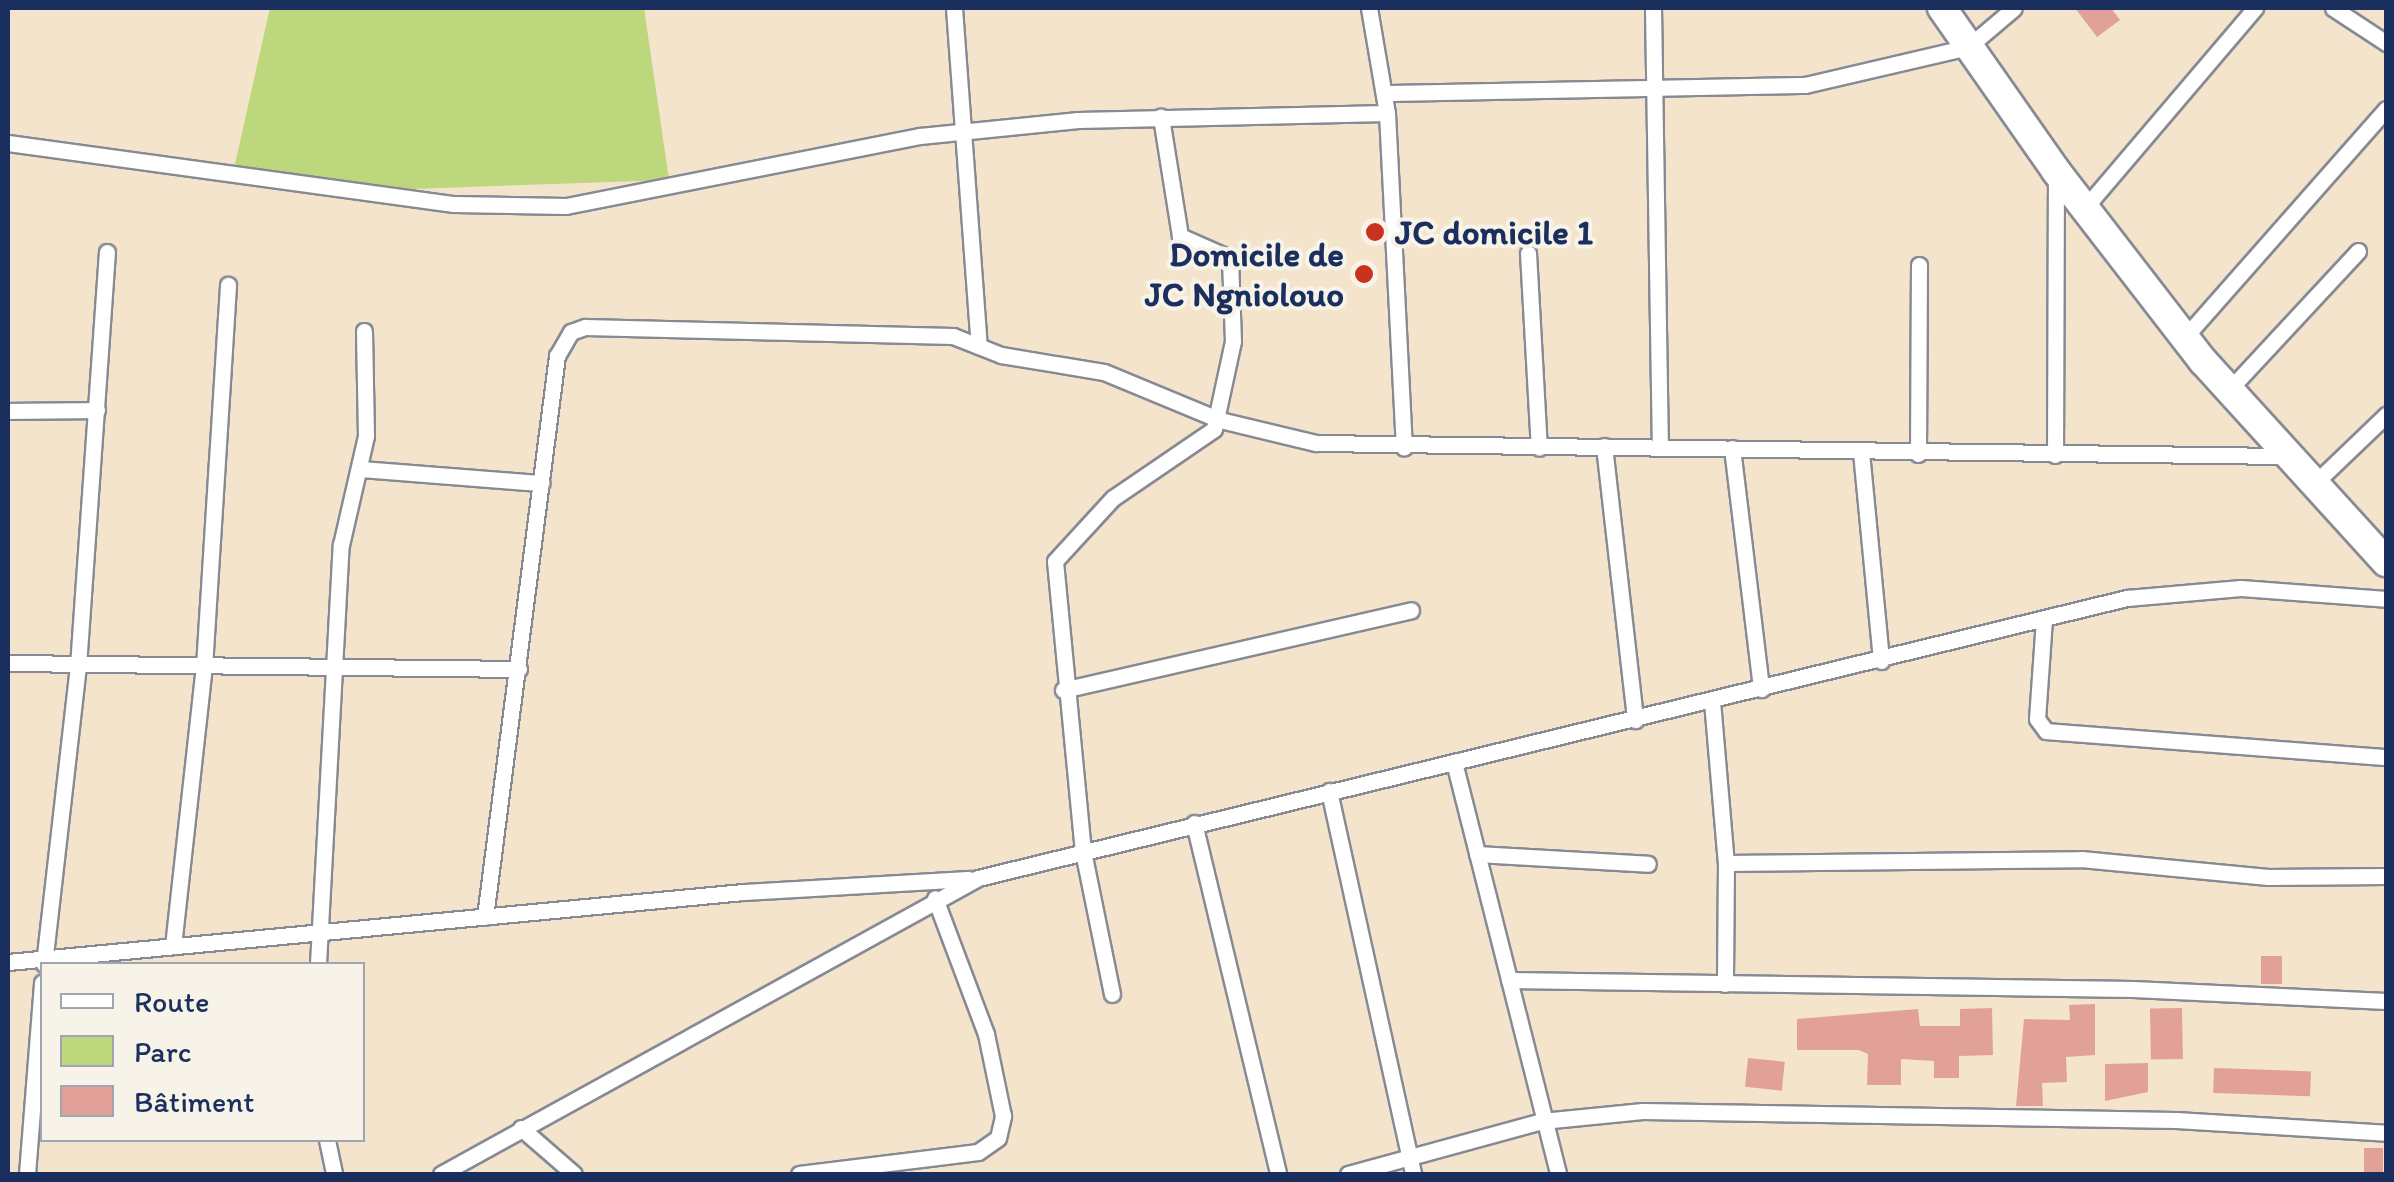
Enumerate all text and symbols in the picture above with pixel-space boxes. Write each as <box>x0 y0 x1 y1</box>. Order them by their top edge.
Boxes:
place label: JC domicile 1 <box>1395 211 1593 253</box>
marker: JC domicile 1 <box>1364 221 1386 243</box>
place label: Domicile de JC Ngniolouo <box>1145 233 1344 315</box>
marker: Domicile de JC Ngniolouo <box>1353 263 1375 285</box>
legend <box>40 962 365 1142</box>
text: Route <box>134 983 209 1020</box>
text: Parc <box>134 1033 191 1070</box>
text: Bâtiment <box>134 1083 255 1120</box>

